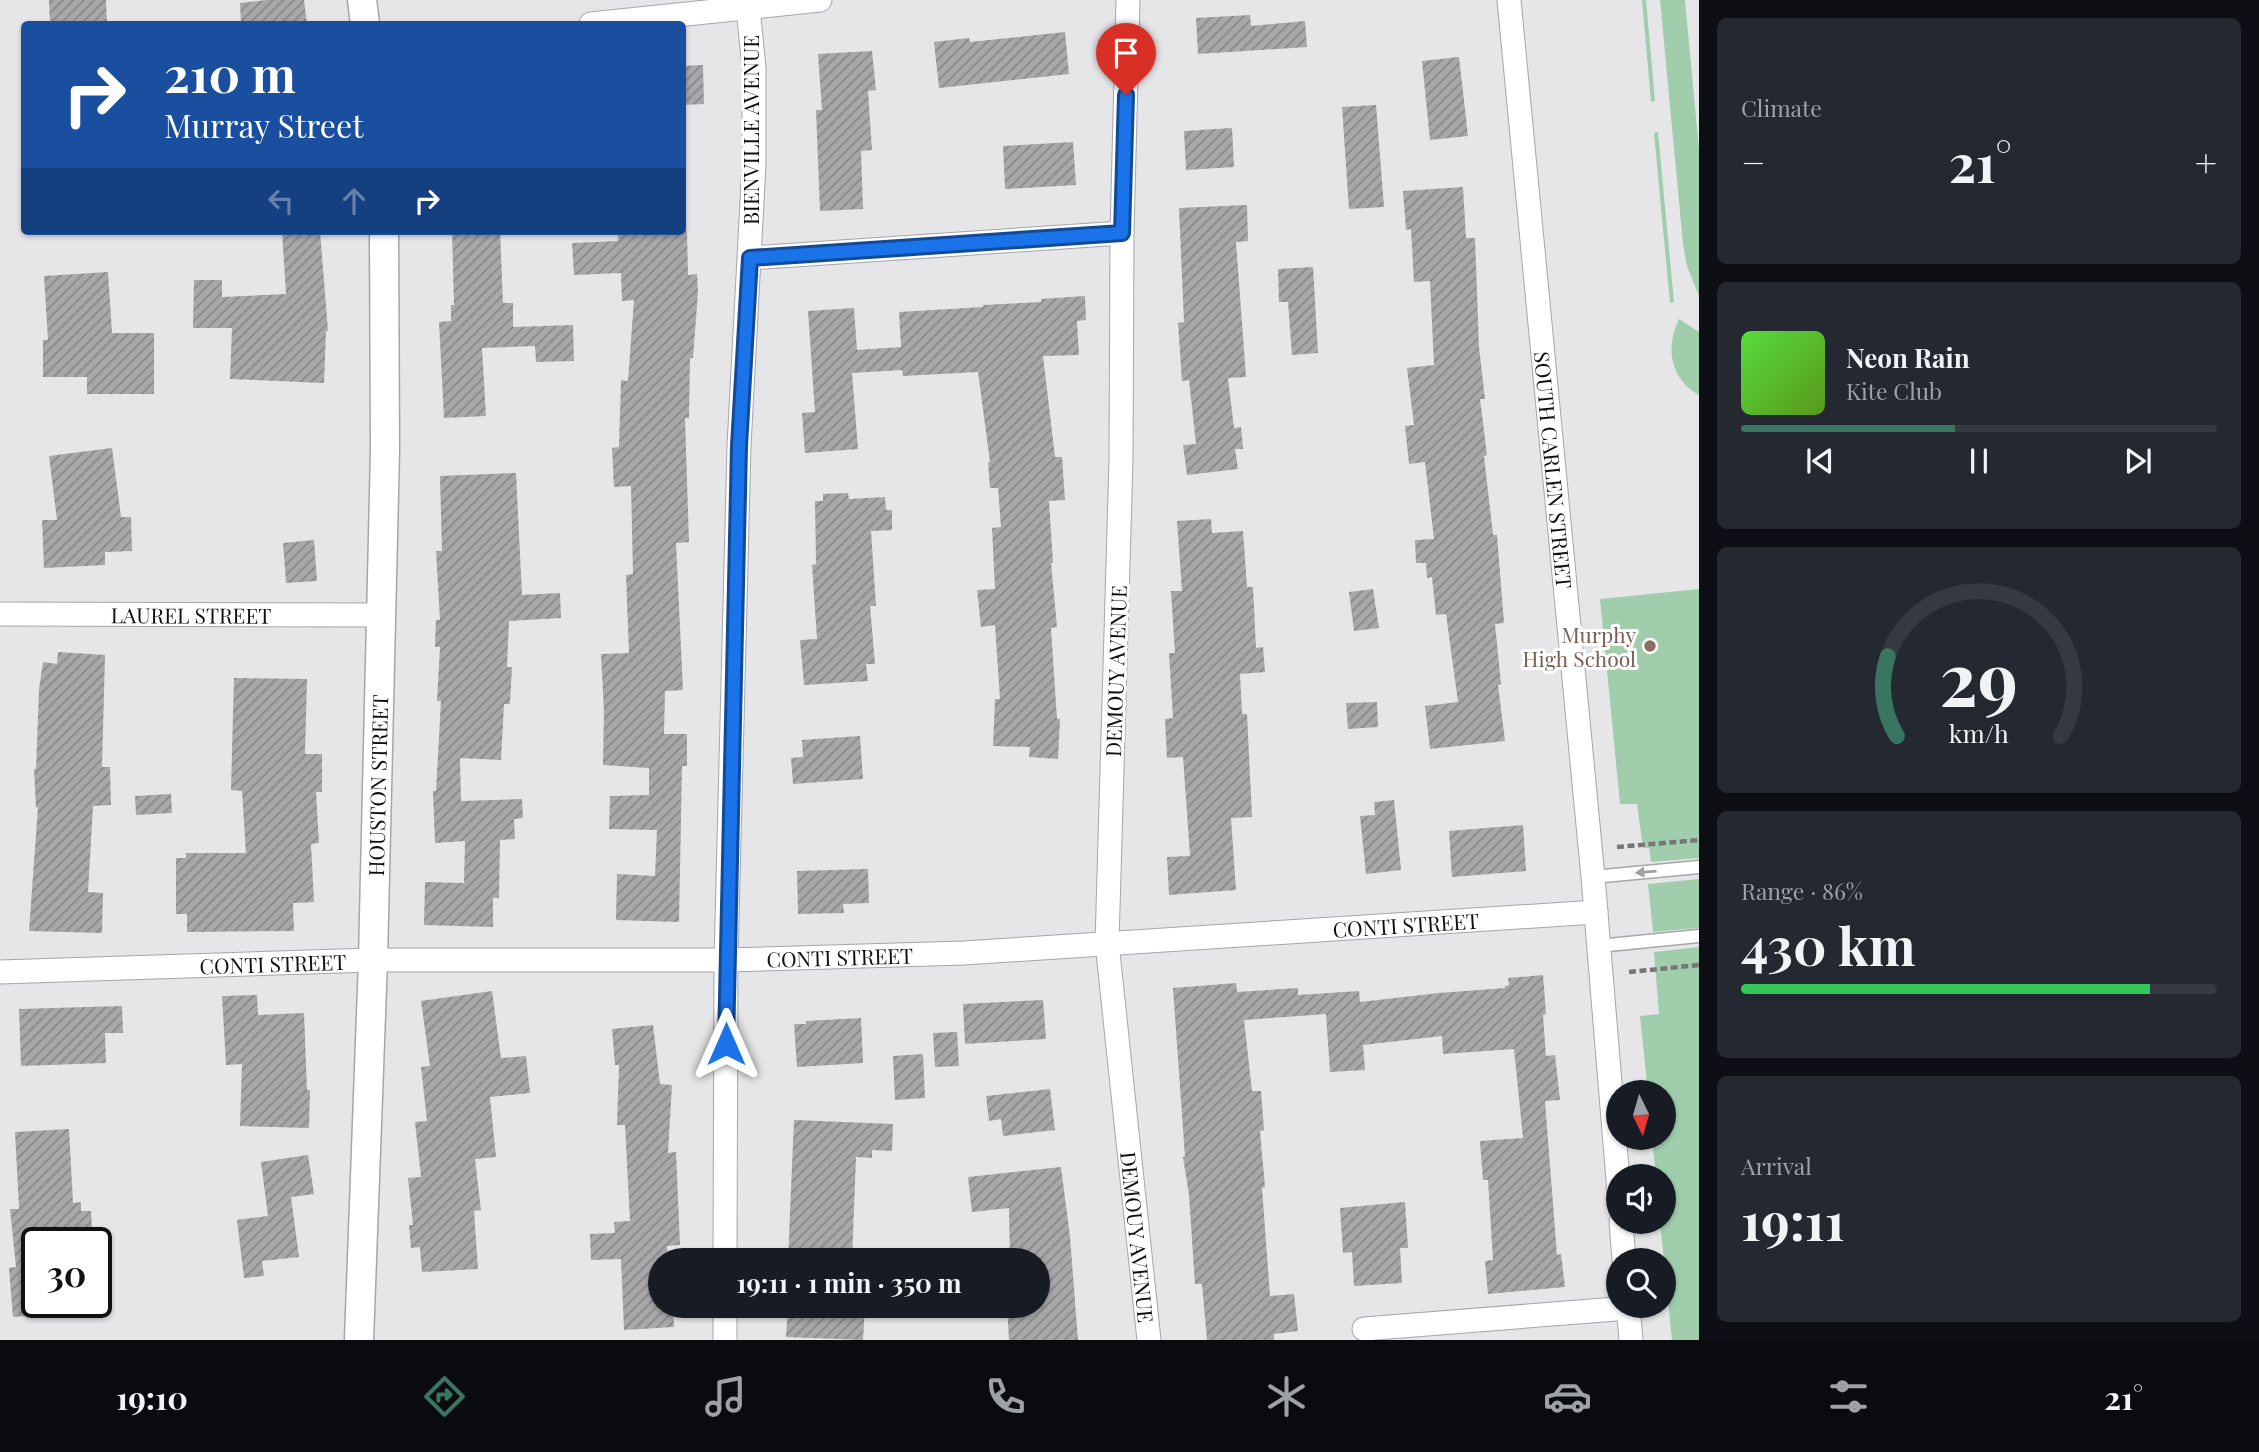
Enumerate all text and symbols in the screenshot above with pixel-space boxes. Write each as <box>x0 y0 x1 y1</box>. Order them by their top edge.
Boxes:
pin <box>1096 23 1156 95</box>
icon: arrive <box>1107 34 1145 72</box>
street label: BIENVILLE AVENUE <box>736 35 764 225</box>
text: 210 m <box>164 40 296 105</box>
icon: right <box>49 49 140 140</box>
text: Climate <box>1741 92 1822 123</box>
text: Murray Street <box>164 103 364 146</box>
text: 21° <box>1949 127 2012 196</box>
text: − <box>1741 136 1766 187</box>
text: + <box>2195 136 2217 187</box>
icon: left <box>262 182 300 220</box>
icon: ahead <box>335 182 373 220</box>
icon: right <box>408 182 446 220</box>
text: Neon Rain <box>1846 340 1970 375</box>
street label: SOUTH CARLEN STREET <box>1529 350 1579 590</box>
text: Kite Club <box>1846 375 1942 406</box>
icon: previous <box>1801 442 1839 480</box>
icon: pause <box>1960 442 1998 480</box>
icon: next <box>2119 442 2157 480</box>
street label: DEMOUY AVENUE <box>1098 585 1132 757</box>
street label: LAUREL STREET <box>111 600 271 629</box>
place label: Murphy High School <box>1523 620 1636 672</box>
text: 29 <box>1940 627 2018 724</box>
marker: Murphy High School <box>1642 638 1658 654</box>
street label: HOUSTON STREET <box>361 694 393 877</box>
text: km/h <box>1949 716 2009 749</box>
one-way arrow <box>1635 867 1657 878</box>
text: Range · 86% <box>1741 875 1863 906</box>
street label: CONTI STREET <box>1332 906 1480 943</box>
text: 430 km <box>1741 910 1915 979</box>
street label: CONTI STREET <box>766 941 914 973</box>
street label: CONTI STREET <box>199 947 347 980</box>
position arrow <box>689 1007 763 1081</box>
north arrow <box>1606 1080 1676 1150</box>
map controls <box>1606 1080 1676 1318</box>
street label: DEMOUY AVENUE <box>1115 1150 1161 1324</box>
text: Arrival <box>1741 1150 1812 1181</box>
button: sound <box>1606 1164 1676 1234</box>
text: 19:11 <box>1741 1185 1845 1254</box>
speed limit sign: 30 <box>21 1227 112 1318</box>
button: search <box>1606 1248 1676 1318</box>
text: 19:11 · 1 min · 350 m <box>737 1265 961 1300</box>
icon: directions <box>420 1372 469 1421</box>
icon: music <box>701 1372 750 1421</box>
icon: phone <box>981 1372 1030 1421</box>
icon: climate <box>1262 1372 1311 1421</box>
icon: car <box>1543 1372 1592 1421</box>
icon: filters <box>1824 1372 1873 1421</box>
text: 19:10 <box>116 1375 188 1418</box>
text: 21° <box>2104 1375 2143 1418</box>

